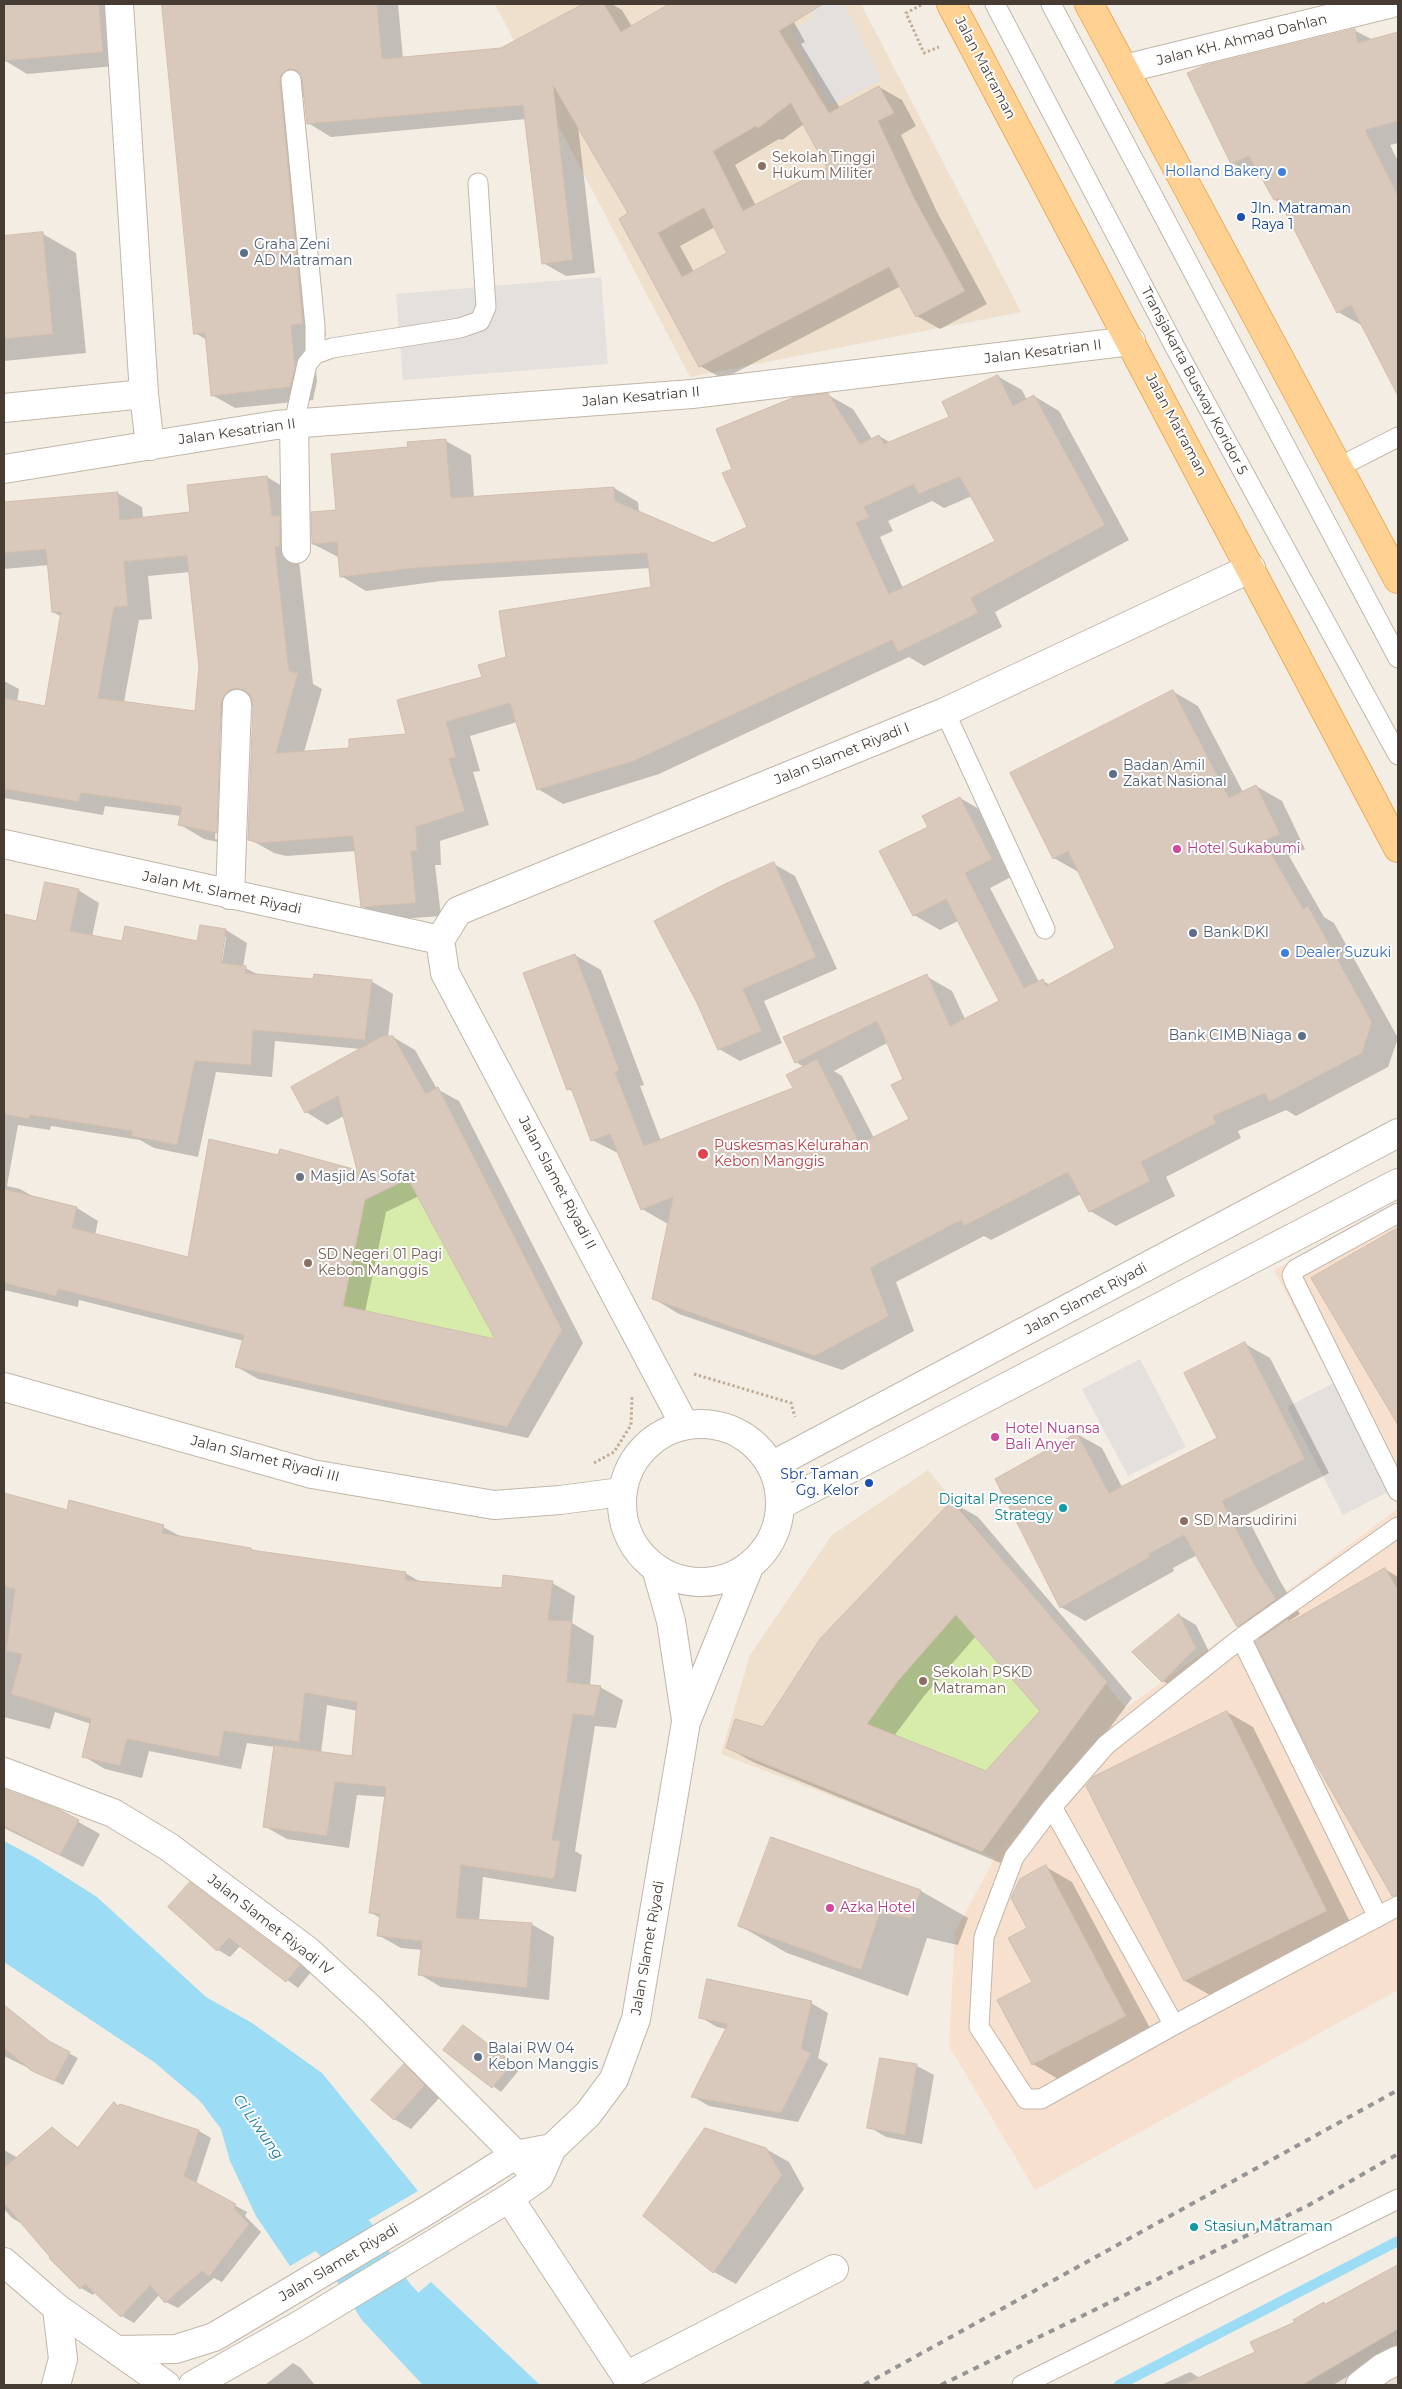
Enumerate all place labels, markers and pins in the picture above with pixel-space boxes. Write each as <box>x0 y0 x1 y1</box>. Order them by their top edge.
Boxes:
place label: Sekolah Tinggi Hukum Militer <box>772 150 875 182</box>
marker: Sekolah Tinggi Hukum Militer <box>756 160 768 172</box>
place label: Holland Bakery <box>1165 164 1272 180</box>
marker: Holland Bakery <box>1276 166 1288 178</box>
place label: Jln. Matraman Raya 1 <box>1251 201 1351 233</box>
marker: Jln. Matraman Raya 1 <box>1235 211 1247 223</box>
place label: Graha Zeni AD Matraman <box>254 237 352 270</box>
marker: Graha Zeni AD Matraman <box>238 247 250 259</box>
place label: Badan Amil Zakat Nasional <box>1123 758 1227 790</box>
marker: Badan Amil Zakat Nasional <box>1107 768 1119 780</box>
place label: Hotel Sukabumi <box>1187 841 1300 857</box>
marker: Hotel Sukabumi <box>1171 843 1183 855</box>
place label: Bank DKI <box>1203 925 1269 941</box>
marker: Bank DKI <box>1187 927 1199 939</box>
place label: Dealer Suzuki <box>1295 945 1391 961</box>
marker: Dealer Suzuki <box>1279 947 1291 959</box>
place label: Bank CIMB Niaga <box>1169 1028 1292 1044</box>
marker: Bank CIMB Niaga <box>1296 1030 1308 1042</box>
place label: Puskesmas Kelurahan Kebon Manggis <box>714 1138 869 1170</box>
marker: Puskesmas Kelurahan Kebon Manggis <box>696 1147 710 1161</box>
place label: Masjid As Sofat <box>310 1169 416 1185</box>
marker: Masjid As Sofat <box>294 1171 306 1183</box>
place label: SD Negeri 01 Pagi Kebon Manggis <box>318 1247 442 1280</box>
marker: SD Negeri 01 Pagi Kebon Manggis <box>302 1257 314 1269</box>
place label: Hotel Nuansa Bali Anyer <box>1005 1421 1100 1454</box>
marker: Hotel Nuansa Bali Anyer <box>989 1431 1001 1443</box>
place label: Sbr. Taman Gg. Kelor <box>780 1467 859 1500</box>
marker: Sbr. Taman Gg. Kelor <box>863 1477 875 1489</box>
place label: Digital Presence Strategy <box>939 1492 1053 1524</box>
marker: Digital Presence Strategy <box>1057 1502 1069 1514</box>
place label: SD Marsudirini <box>1194 1513 1297 1529</box>
marker: SD Marsudirini <box>1178 1515 1190 1527</box>
place label: Sekolah PSKD Matraman <box>933 1665 1032 1698</box>
marker: Sekolah PSKD Matraman <box>917 1675 929 1687</box>
place label: Azka Hotel <box>840 1900 915 1916</box>
marker: Azka Hotel <box>824 1902 836 1914</box>
place label: Balai RW 04 Kebon Manggis <box>488 2041 598 2074</box>
marker: Balai RW 04 Kebon Manggis <box>472 2051 484 2063</box>
place label: Stasiun Matraman <box>1204 2219 1333 2235</box>
marker: Stasiun Matraman <box>1188 2221 1200 2233</box>

